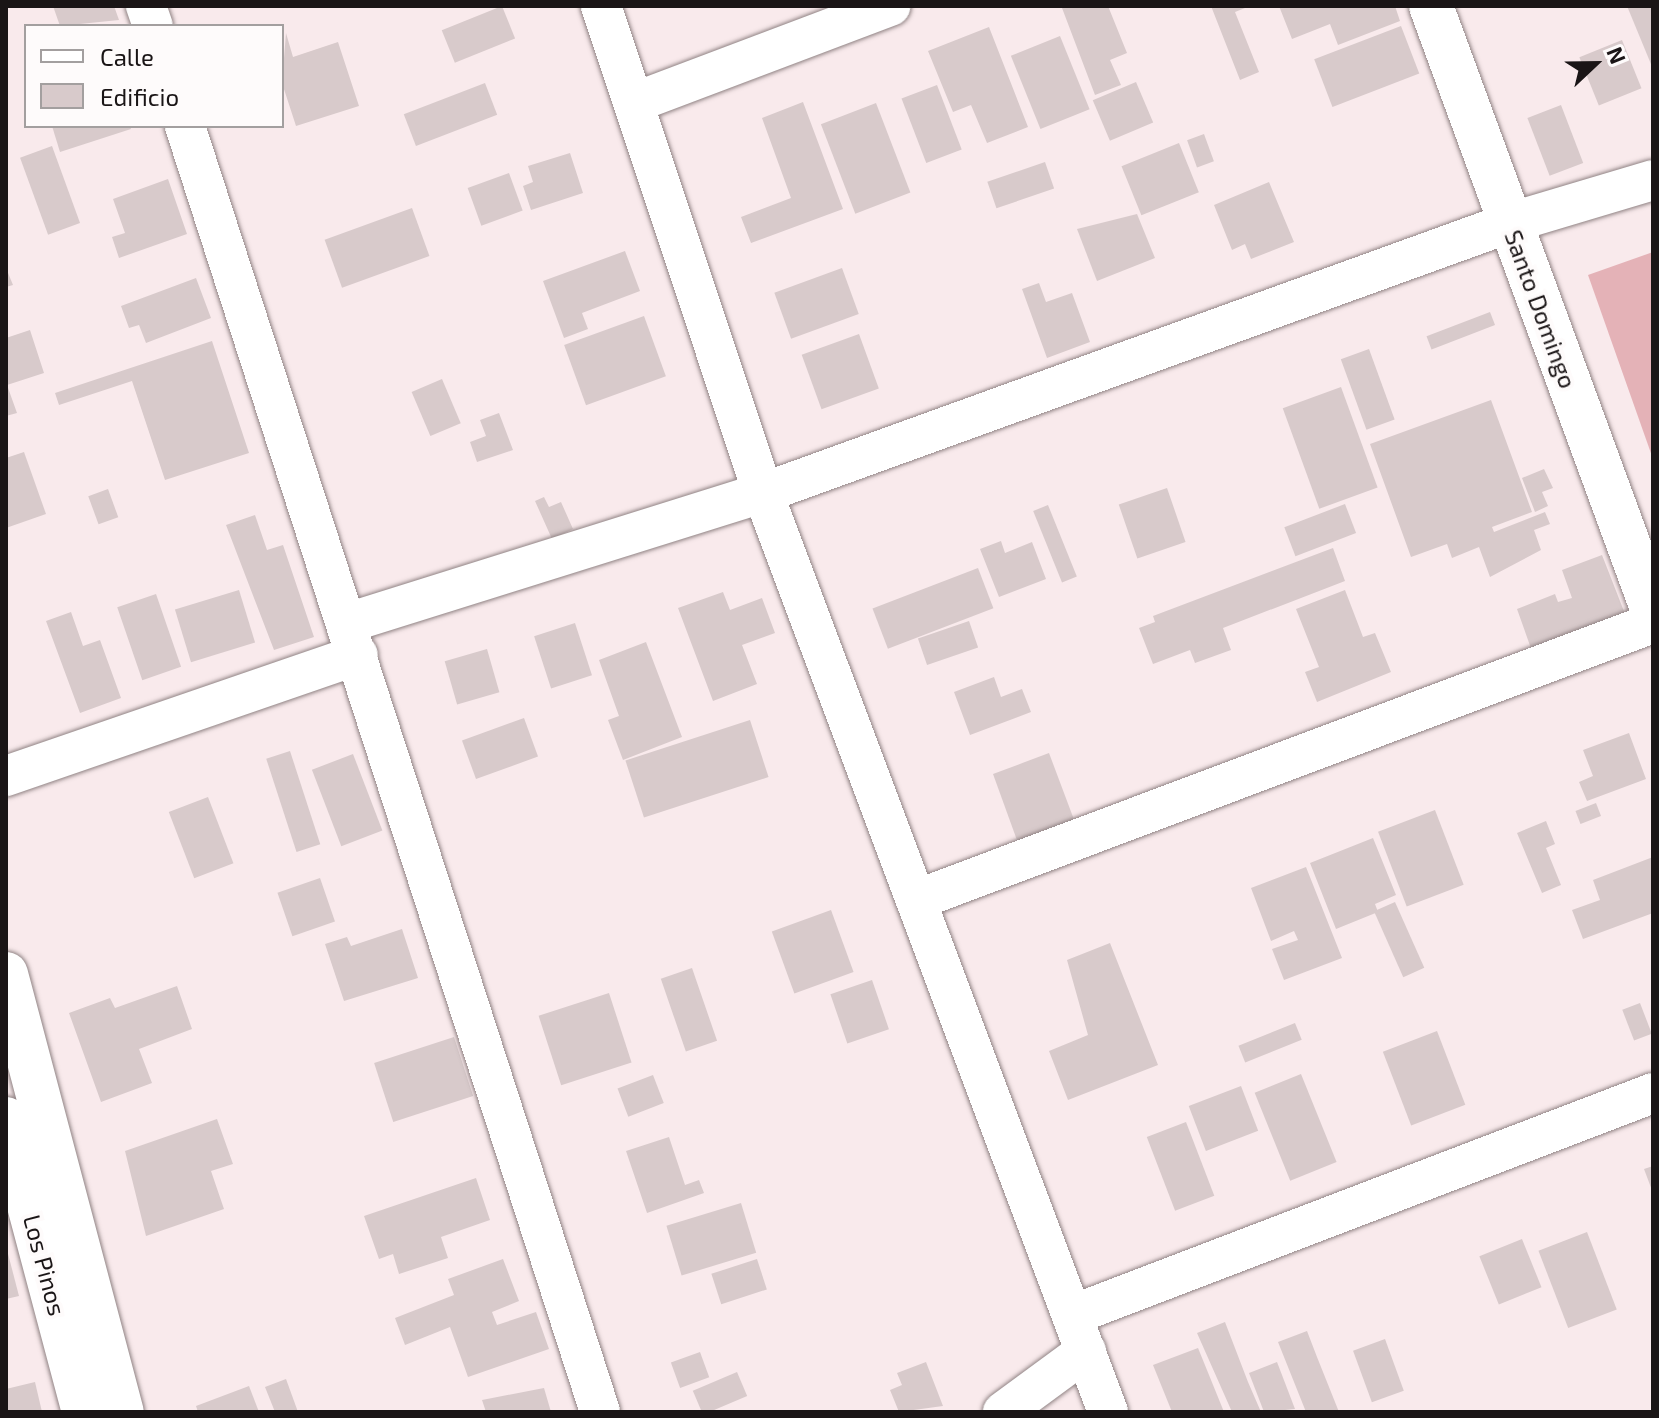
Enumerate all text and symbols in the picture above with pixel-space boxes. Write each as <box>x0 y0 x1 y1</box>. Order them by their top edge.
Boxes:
legend <box>24 24 284 128</box>
north arrow <box>1555 24 1635 104</box>
text: Calle <box>100 42 154 71</box>
text: N <box>1602 43 1632 67</box>
text: Edificio <box>100 82 179 111</box>
street label: Santo Domingo <box>1499 226 1583 392</box>
street label: Los Pinos <box>18 1211 72 1319</box>

